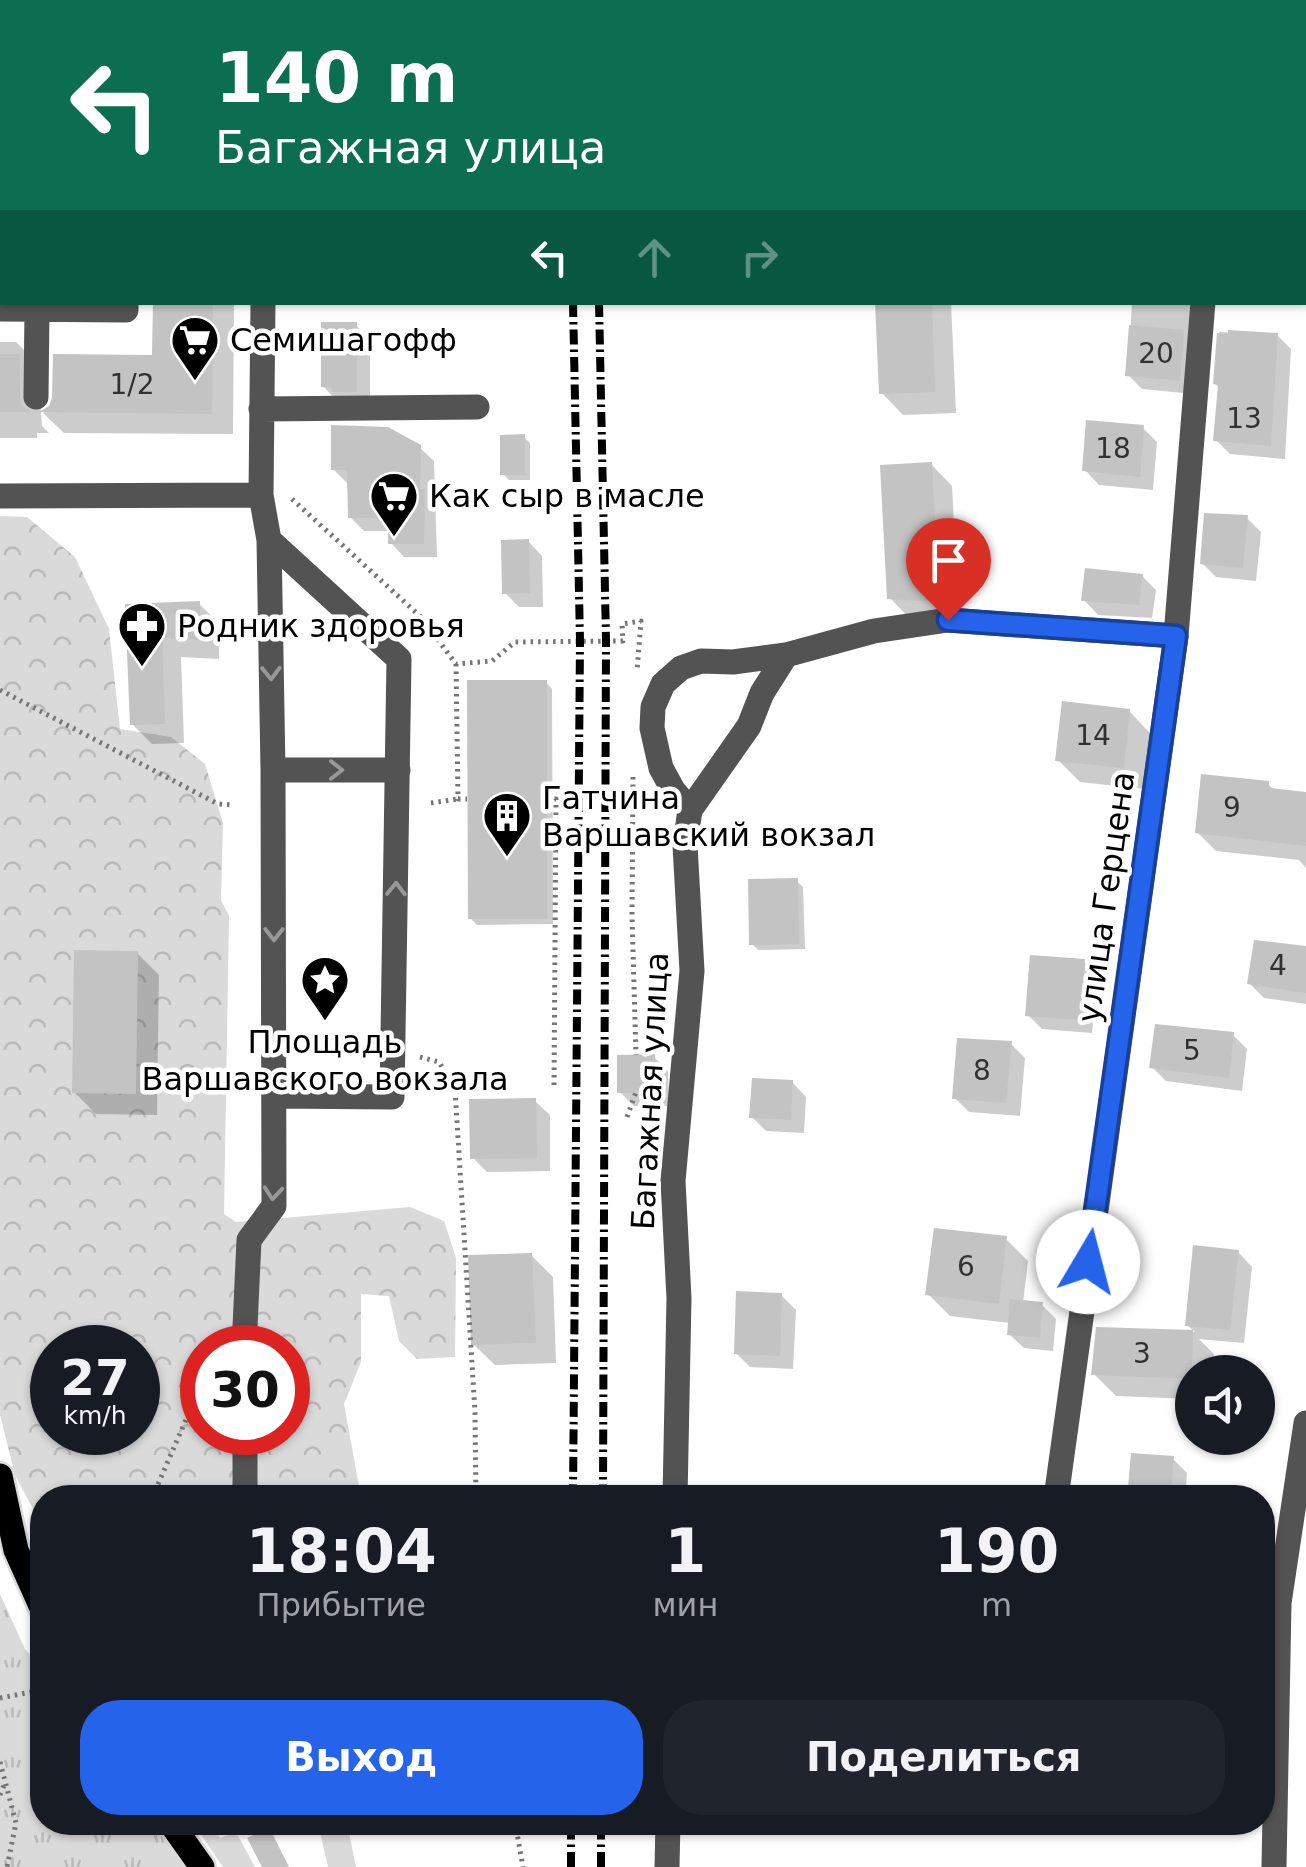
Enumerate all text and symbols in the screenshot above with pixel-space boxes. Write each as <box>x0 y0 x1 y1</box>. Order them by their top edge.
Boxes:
text: 140 m <box>215 37 458 119</box>
icon: left <box>50 40 180 170</box>
text: Багажная улица <box>215 121 606 174</box>
icon: left <box>522 230 577 285</box>
icon: ahead <box>627 230 682 285</box>
icon: right <box>732 230 787 285</box>
supermarket icon: Семишагофф <box>169 314 221 382</box>
place label: Семишагофф <box>230 321 457 359</box>
house number: 20 <box>1138 337 1174 370</box>
house number: 1/2 <box>109 368 155 401</box>
house number: 13 <box>1226 402 1262 435</box>
house number: 18 <box>1095 432 1131 465</box>
supermarket icon: Как сыр в масле <box>368 470 420 538</box>
place label: Как сыр в масле <box>429 477 705 515</box>
pin <box>906 518 991 621</box>
icon: arrive <box>921 533 976 588</box>
pharmacy icon: Родник здоровья <box>116 600 168 668</box>
place label: Родник здоровья <box>177 607 465 645</box>
one-way arrow <box>261 665 282 681</box>
house number: 14 <box>1075 719 1111 752</box>
one-way arrow <box>328 759 344 781</box>
street label: улица Герцена <box>1070 769 1142 1025</box>
place label: Гатчина Варшавский вокзал <box>542 779 875 854</box>
building icon: Гатчина Варшавский вокзал <box>481 790 533 858</box>
house number: 9 <box>1223 791 1241 824</box>
one-way arrow <box>385 880 406 896</box>
one-way arrow <box>263 928 285 943</box>
house number: 4 <box>1269 949 1287 982</box>
street label: Багажная улица <box>624 951 676 1231</box>
place icon: Площадь Варшавского вокзала <box>299 954 351 1022</box>
place label: Площадь Варшавского вокзала <box>141 1023 509 1098</box>
house number: 5 <box>1183 1034 1201 1067</box>
house number: 8 <box>973 1054 991 1087</box>
one-way arrow <box>262 1185 284 1201</box>
position arrow <box>1036 1210 1140 1314</box>
house number: 6 <box>957 1250 975 1283</box>
speed limit sign: 30 <box>180 1325 310 1455</box>
house number: 3 <box>1133 1337 1151 1370</box>
text: 27 <box>60 1349 130 1407</box>
map controls <box>1175 1355 1275 1455</box>
button: sound <box>1175 1355 1275 1455</box>
text: km/h <box>63 1401 127 1430</box>
text: 18:04 <box>246 1516 437 1586</box>
text: 1 <box>664 1516 706 1586</box>
text: 190 <box>934 1516 1059 1586</box>
text: Прибытие <box>257 1586 426 1624</box>
text: мин <box>652 1586 718 1624</box>
text: m <box>981 1586 1012 1624</box>
button: Выход <box>80 1700 643 1815</box>
button: Поделиться <box>663 1700 1225 1815</box>

